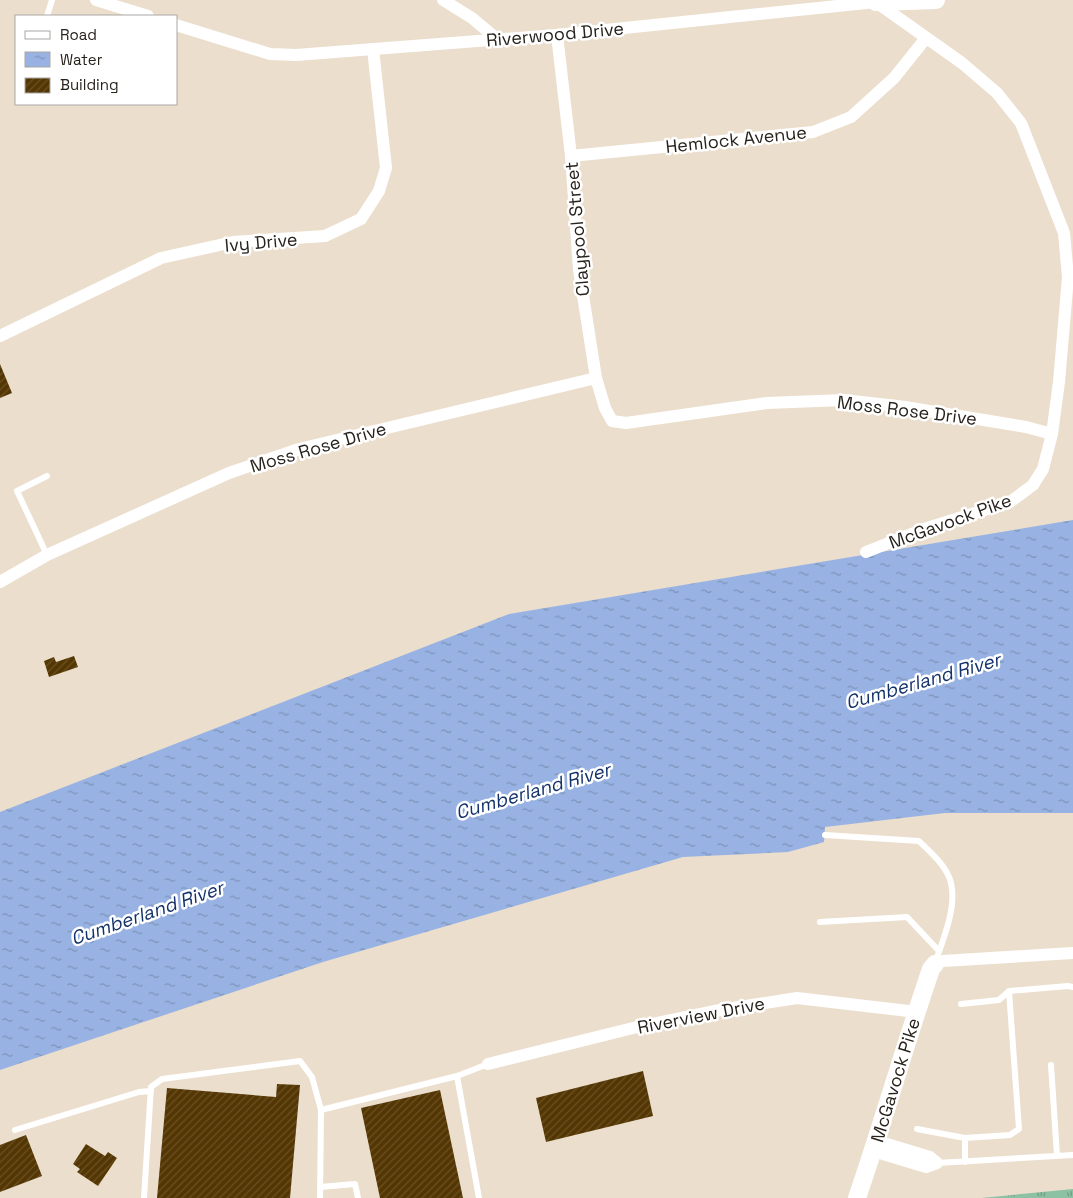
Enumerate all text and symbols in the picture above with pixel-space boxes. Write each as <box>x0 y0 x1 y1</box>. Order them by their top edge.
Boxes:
legend <box>15 15 178 105</box>
street label: Riverwood Drive <box>485 17 625 51</box>
text: Road <box>60 25 97 44</box>
text: Water <box>60 50 103 69</box>
text: Building <box>60 75 119 94</box>
street label: Hemlock Avenue <box>664 120 808 158</box>
street label: Claypool Street <box>560 161 594 297</box>
street label: Ivy Drive <box>224 227 298 257</box>
street label: Moss Rose Drive <box>836 390 978 430</box>
street label: Moss Rose Drive <box>247 417 389 477</box>
street label: McGavock Pike <box>886 488 1014 554</box>
water label: Cumberland River <box>843 646 1005 715</box>
water label: Cumberland River <box>453 756 615 825</box>
water label: Cumberland River <box>67 875 228 951</box>
street label: Riverview Drive <box>635 991 767 1039</box>
street label: McGavock Pike <box>865 1015 925 1145</box>

